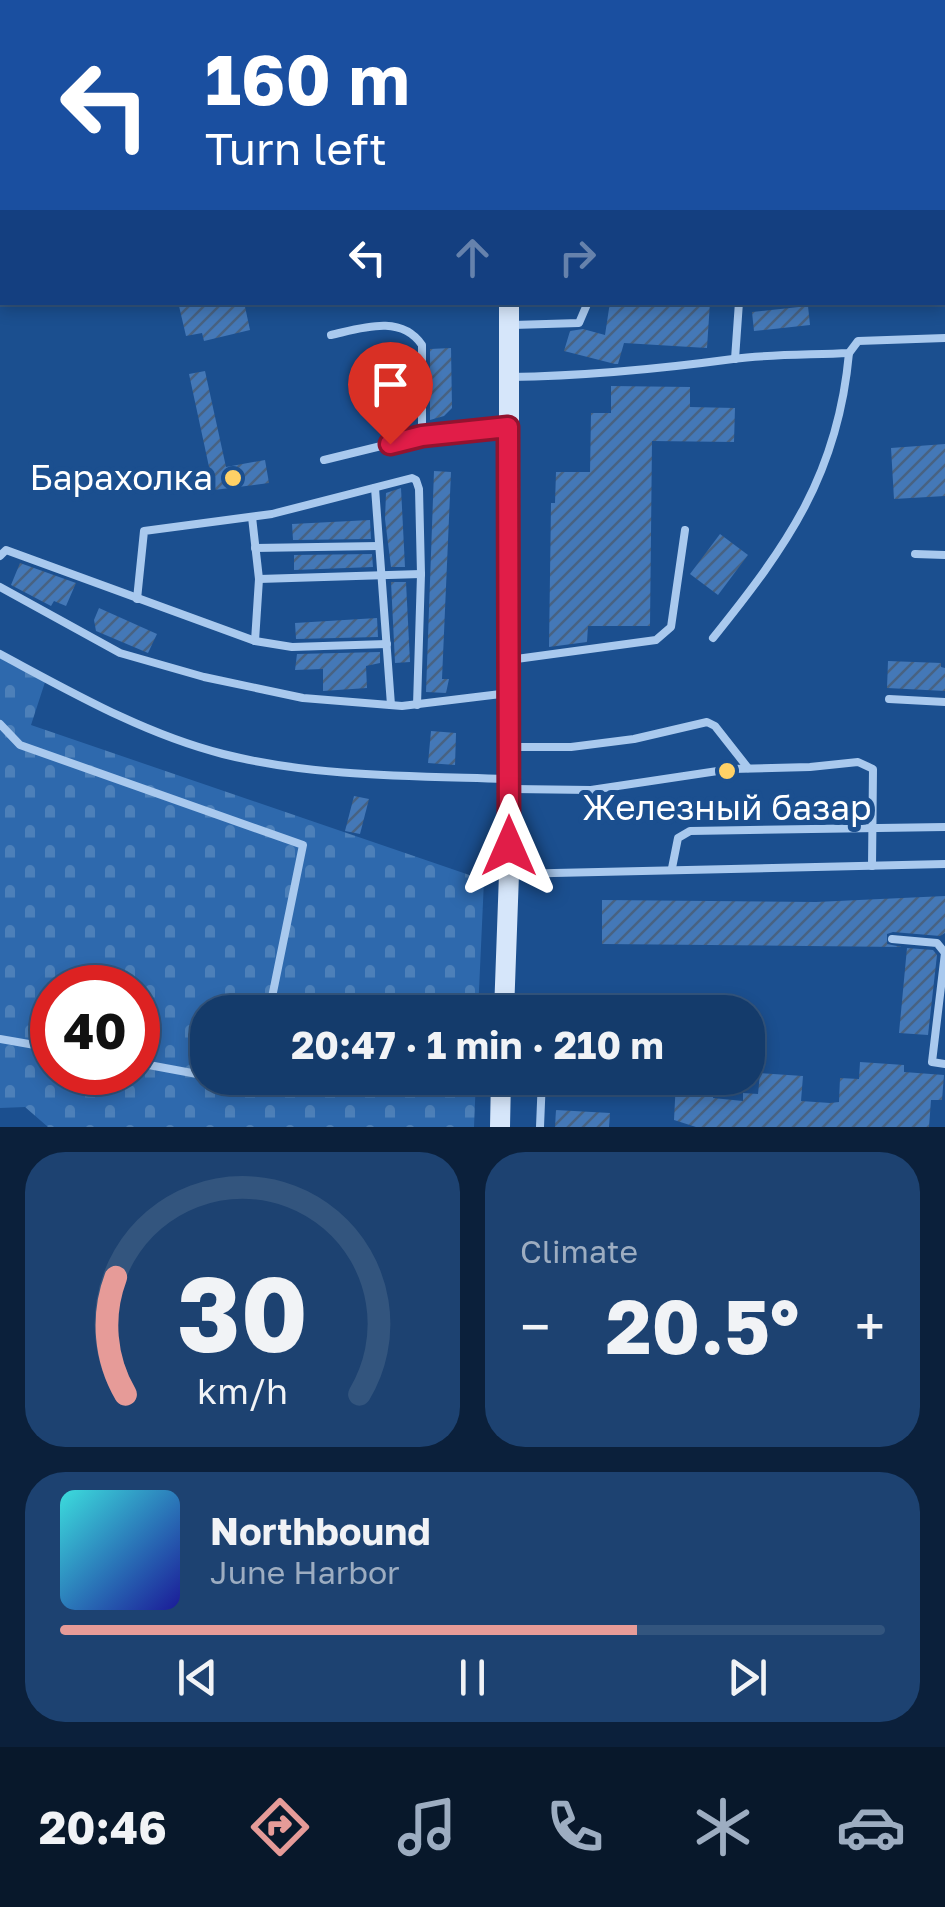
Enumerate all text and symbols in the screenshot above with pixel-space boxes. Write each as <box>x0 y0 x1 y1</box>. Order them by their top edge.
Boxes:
text: 160 m <box>205 36 410 120</box>
icon: left <box>40 40 170 170</box>
text: Turn left <box>205 121 387 175</box>
icon: left <box>340 230 395 285</box>
icon: ahead <box>445 230 500 285</box>
icon: right <box>550 230 605 285</box>
pin <box>348 342 433 445</box>
icon: arrive <box>363 357 418 412</box>
place label: Барахолка <box>29 456 213 498</box>
marker: Барахолка <box>222 467 244 489</box>
marker: Железный базар <box>716 760 738 782</box>
place label: Железный базар <box>582 786 872 828</box>
position arrow <box>457 794 561 898</box>
speed limit sign: 40 <box>30 965 160 1095</box>
text: 20:47 · 1 min · 210 m <box>291 1022 664 1067</box>
text: Climate <box>520 1232 638 1270</box>
text: 30 <box>177 1250 308 1375</box>
text: 20.5° <box>606 1280 799 1371</box>
text: − <box>520 1293 550 1359</box>
text: + <box>855 1293 885 1359</box>
text: km/h <box>197 1369 288 1412</box>
text: Northbound <box>210 1508 431 1553</box>
text: June Harbor <box>210 1553 400 1591</box>
icon: previous <box>170 1650 225 1705</box>
icon: pause <box>445 1650 500 1705</box>
icon: next <box>720 1650 775 1705</box>
icon: directions <box>245 1792 315 1862</box>
icon: music <box>392 1792 462 1862</box>
icon: phone <box>540 1792 610 1862</box>
icon: climate <box>688 1792 758 1862</box>
icon: car <box>836 1792 906 1862</box>
text: 20:46 <box>39 1800 167 1854</box>

